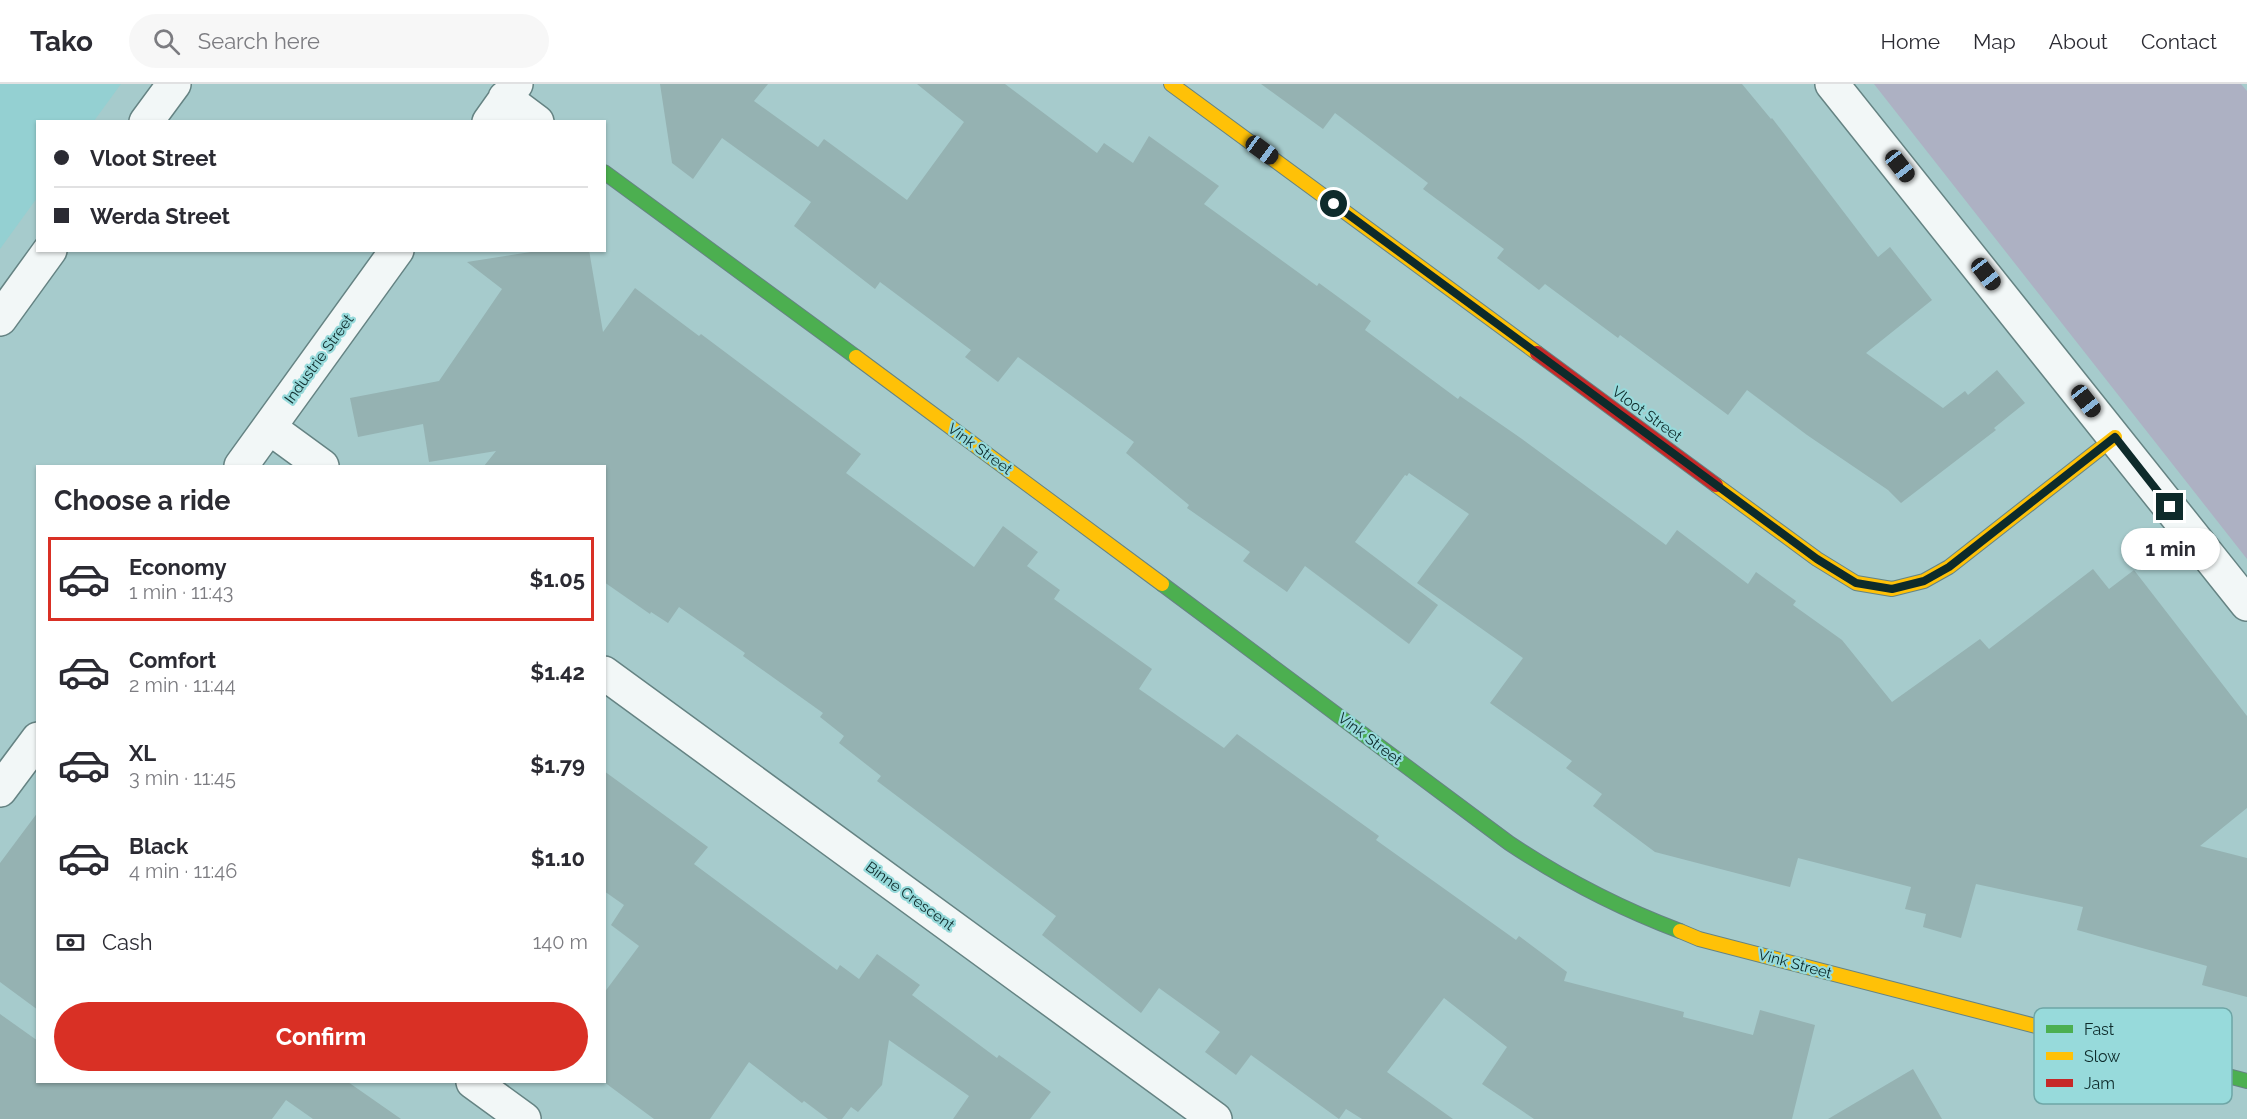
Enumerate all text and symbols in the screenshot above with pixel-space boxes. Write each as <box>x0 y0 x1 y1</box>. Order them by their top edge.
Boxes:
search box <box>129 14 549 68</box>
text: Tako <box>30 25 93 58</box>
icon: search <box>150 25 183 58</box>
text: Search here <box>198 28 320 54</box>
text: Home <box>1881 29 1940 54</box>
text: Map <box>1973 29 2016 54</box>
text: About <box>2049 29 2108 54</box>
text: Contact <box>2141 29 2217 54</box>
car <box>1242 132 1282 168</box>
text: Vloot Street <box>90 145 217 171</box>
car <box>1882 146 1918 186</box>
route start <box>1320 190 1347 217</box>
text: Werda Street <box>90 203 230 229</box>
car <box>1968 254 2004 294</box>
street label: Industrie Street <box>281 311 357 407</box>
car <box>2068 381 2104 421</box>
street label: Vloot Street <box>1608 382 1686 446</box>
street label: Vink Street <box>944 420 1016 478</box>
text: Choose a ride <box>54 485 230 516</box>
route end <box>2156 493 2183 520</box>
callout: 1 min <box>2120 528 2220 570</box>
text: 1 min <box>2145 537 2196 561</box>
icon: car <box>57 552 111 606</box>
text: Economy <box>129 554 227 580</box>
text: $1.05 <box>530 566 585 592</box>
text: 1 min · 11:43 <box>129 580 234 604</box>
icon: car <box>57 645 111 699</box>
text: Comfort <box>129 647 216 673</box>
text: $1.42 <box>530 659 585 685</box>
text: 2 min · 11:44 <box>129 673 236 697</box>
street label: Vink Street <box>1334 709 1406 769</box>
icon: car <box>57 738 111 792</box>
text: XL <box>129 740 156 766</box>
text: $1.79 <box>530 752 585 778</box>
text: 3 min · 11:45 <box>129 766 236 790</box>
icon: car <box>57 831 111 885</box>
text: Black <box>129 833 188 859</box>
text: $1.10 <box>531 845 585 871</box>
street label: Binne Crescent <box>862 858 958 934</box>
text: 4 min · 11:46 <box>129 859 237 883</box>
icon: cash <box>54 926 87 959</box>
text: Cash <box>102 929 153 955</box>
text: 140 m <box>533 930 588 954</box>
street label: Vink Street <box>1756 946 1834 982</box>
button: Confirm <box>54 1002 588 1071</box>
legend <box>2034 1008 2232 1104</box>
text: Fast <box>2084 1020 2115 1039</box>
text: Slow <box>2084 1047 2120 1066</box>
text: Jam <box>2084 1074 2115 1093</box>

